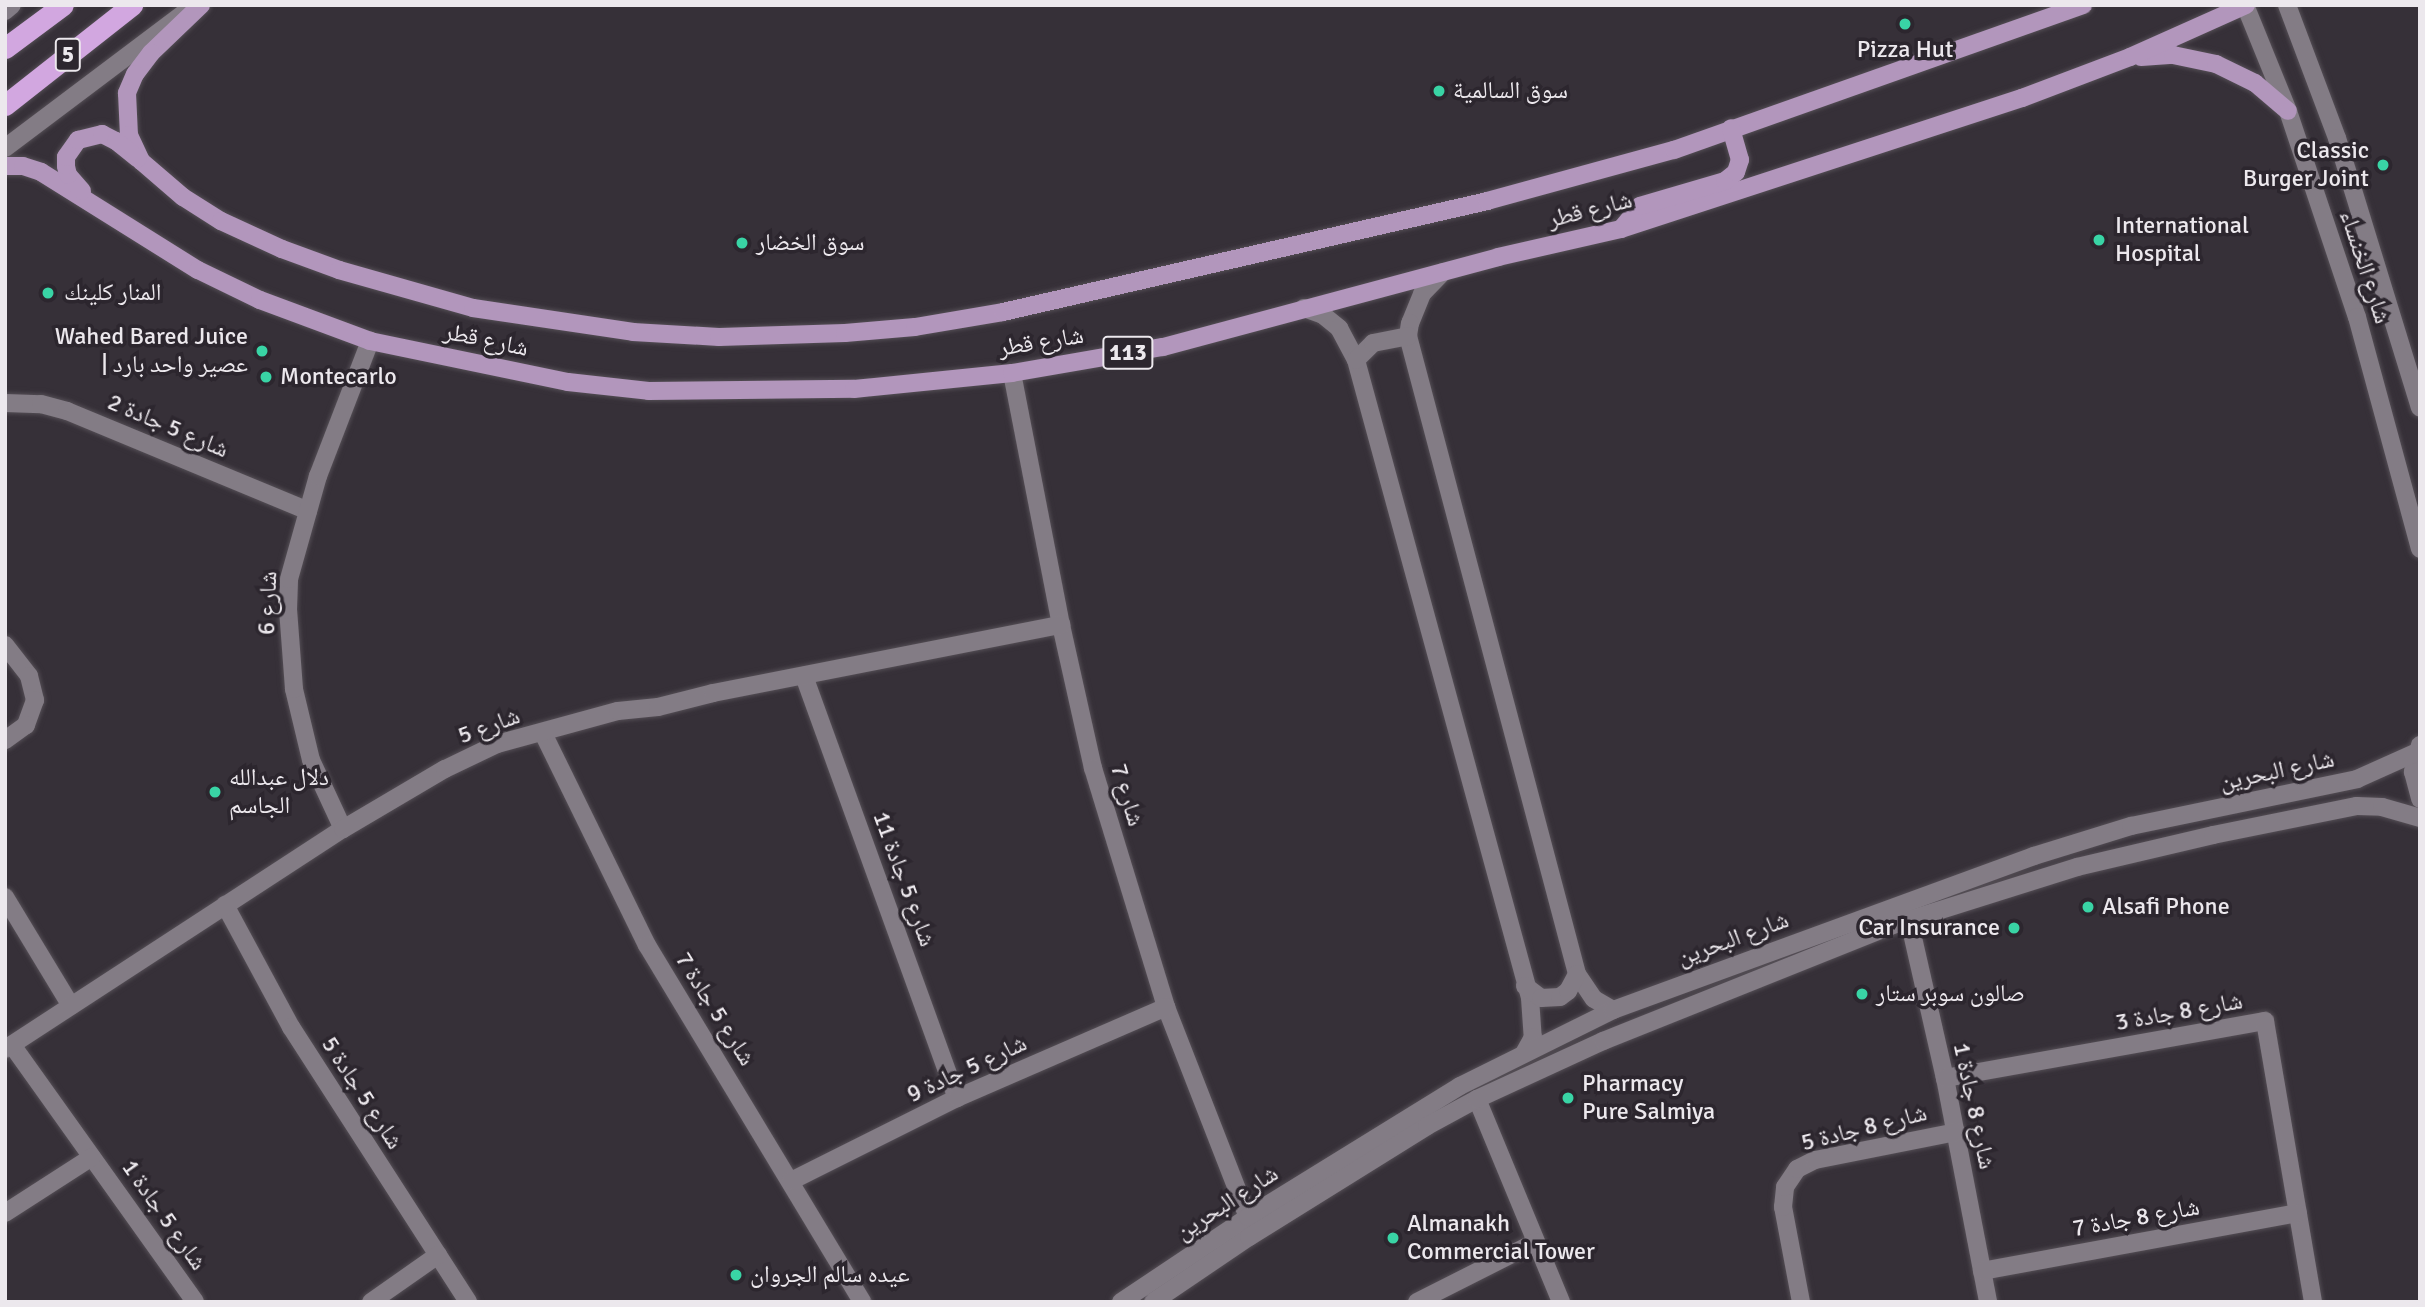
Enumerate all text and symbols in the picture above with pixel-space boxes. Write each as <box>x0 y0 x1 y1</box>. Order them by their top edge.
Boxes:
marker: Pizza Hut <box>1897 16 1913 32</box>
road number: 5 <box>54 36 82 74</box>
place label: Pizza Hut <box>1857 36 1953 64</box>
place label: سوق السالمية <box>1453 77 1568 105</box>
marker: سوق السالمية <box>1431 83 1447 99</box>
place label: Classic Burger Joint <box>2243 137 2369 193</box>
marker: Classic Burger Joint <box>2375 157 2391 173</box>
street label: شارع قطر <box>1545 186 1635 234</box>
street label: شارع الخنساء <box>2333 207 2397 327</box>
place label: International Hospital <box>2115 212 2249 268</box>
place label: سوق الخضار <box>756 229 865 257</box>
marker: International Hospital <box>2089 230 2109 250</box>
marker: سوق الخضار <box>734 235 750 251</box>
place label: المنار كلينك <box>64 279 161 307</box>
marker: المنار كلينك <box>38 283 58 303</box>
street label: شارع قطر <box>441 317 531 363</box>
street label: شارع قطر <box>996 321 1086 363</box>
place label: Wahed Bared Juice | عصير واحد بارد <box>55 323 248 379</box>
road number: 113 <box>1102 334 1154 372</box>
marker: Wahed Bared Juice | عصير واحد بارد <box>254 343 270 359</box>
place label: Montecarlo <box>280 363 397 391</box>
marker: Montecarlo <box>258 369 274 385</box>
street label: شارع 5 جادة 2 <box>103 388 233 464</box>
street label: شارع 6 <box>252 571 284 635</box>
street label: شارع 5 <box>454 702 524 750</box>
street label: شارع البحرين <box>2217 745 2337 797</box>
street label: شارع 7 <box>1104 760 1150 830</box>
place label: دلال عبدالله الجاسم <box>229 764 329 820</box>
marker: دلال عبدالله الجاسم <box>207 784 223 800</box>
street label: شارع 5 جادة 11 <box>866 808 942 950</box>
place label: Alsafi Phone <box>2102 893 2230 921</box>
marker: Alsafi Phone <box>2080 899 2096 915</box>
street label: شارع البحرين <box>1673 906 1793 972</box>
place label: Car Insurance <box>1859 914 2000 942</box>
marker: Car Insurance <box>2006 920 2022 936</box>
street label: شارع 5 جادة 7 <box>669 947 761 1071</box>
place label: صالون سوبر ستار <box>1876 980 2025 1008</box>
marker: صالون سوبر ستار <box>1854 986 1870 1002</box>
street label: شارع 8 جادة 3 <box>2113 987 2245 1037</box>
street label: شارع 5 جادة 9 <box>903 1029 1031 1109</box>
street label: شارع 5 جادة 5 <box>315 1031 409 1155</box>
street label: شارع 8 جادة 1 <box>1947 1040 2001 1172</box>
place label: Pharmacy Pure Salmiya <box>1582 1070 1715 1126</box>
marker: Pharmacy Pure Salmiya <box>1560 1090 1576 1106</box>
street label: شارع 8 جادة 5 <box>1798 1098 1930 1158</box>
street label: شارع 5 جادة 1 <box>115 1154 213 1276</box>
street label: شارع البحرين <box>1170 1159 1284 1247</box>
street label: شارع 8 جادة 7 <box>2070 1193 2202 1243</box>
place label: Almanakh Commercial Tower <box>1407 1210 1595 1266</box>
marker: Almanakh Commercial Tower <box>1385 1230 1401 1246</box>
place label: عيده سالم الجروان <box>750 1261 910 1289</box>
marker: عيده سالم الجروان <box>728 1267 744 1283</box>

